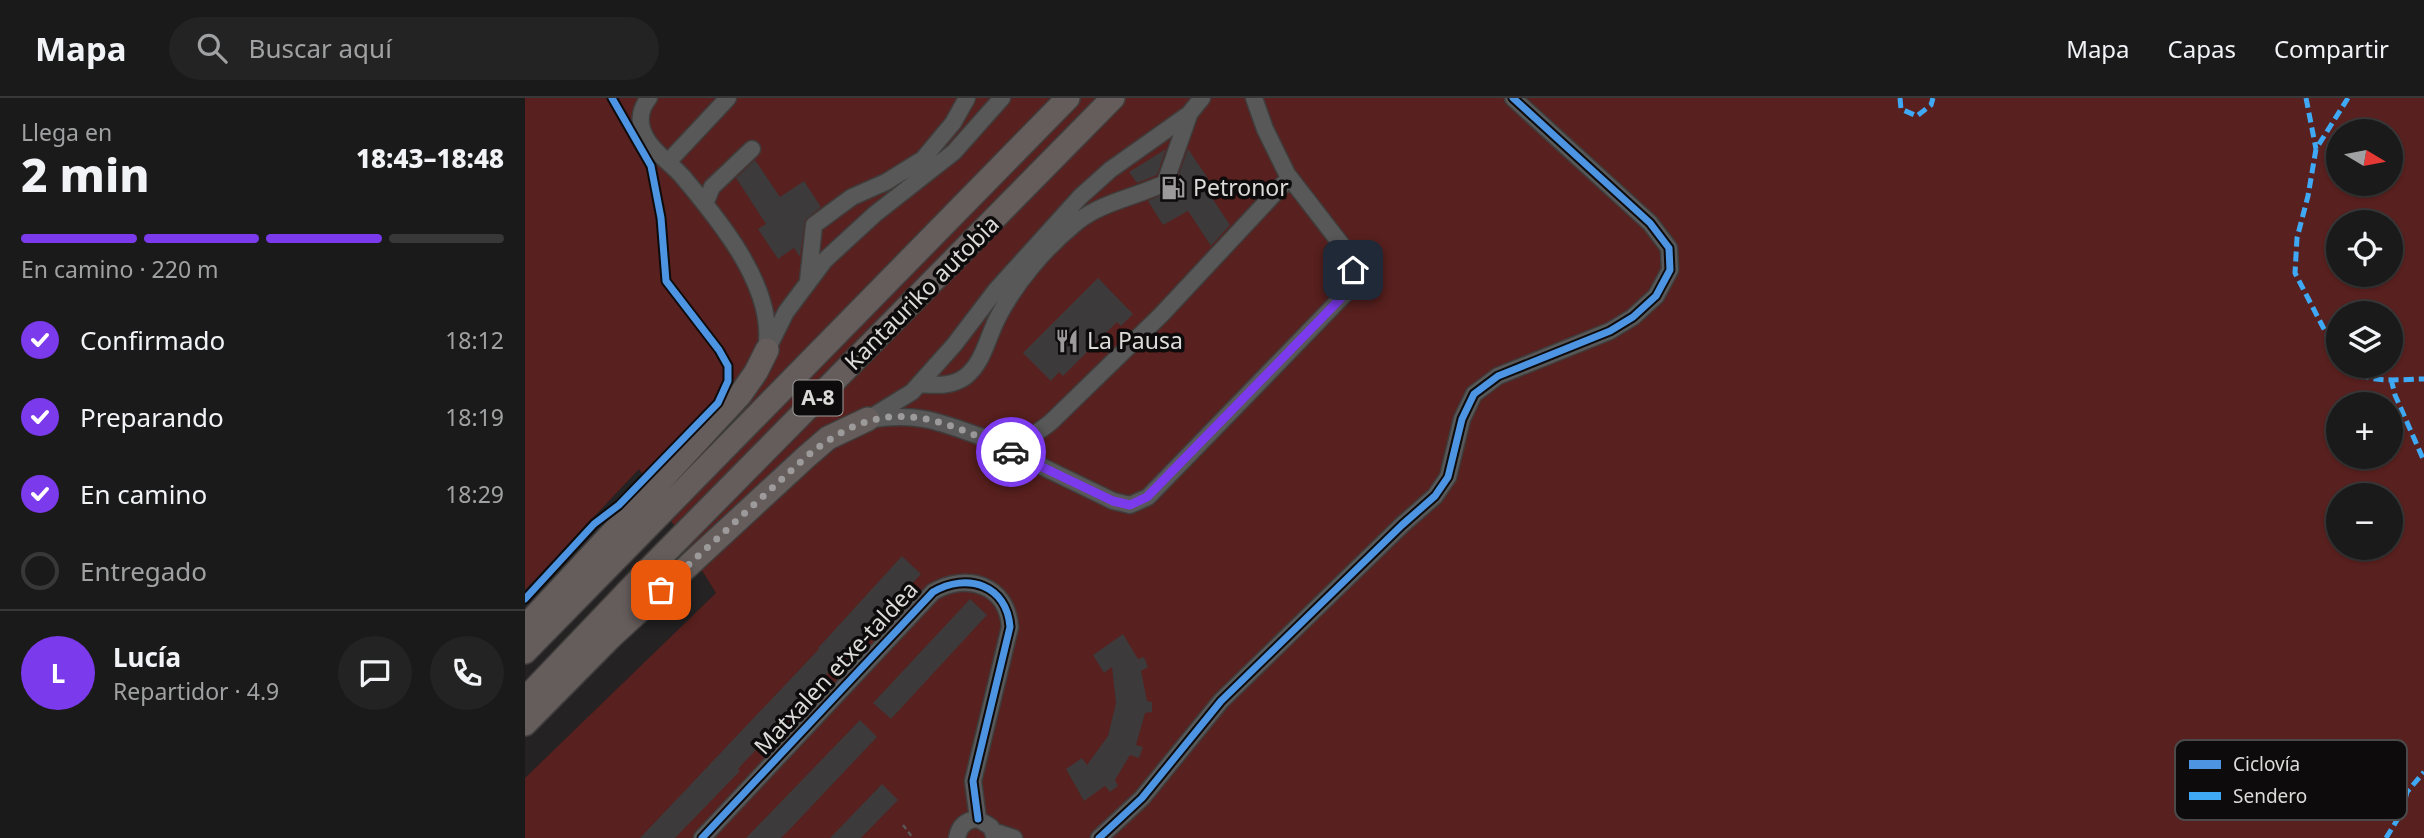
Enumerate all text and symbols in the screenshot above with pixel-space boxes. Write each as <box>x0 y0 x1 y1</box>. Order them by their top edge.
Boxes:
search box <box>169 17 659 80</box>
text: Mapa <box>35 26 127 71</box>
icon: search <box>193 29 231 67</box>
text: Buscar aquí <box>249 30 392 66</box>
text: Mapa <box>2066 32 2130 65</box>
text: Capas <box>2168 32 2236 65</box>
text: Compartir <box>2274 32 2389 65</box>
text: Llega en <box>21 116 112 148</box>
north arrow <box>2326 119 2403 196</box>
map controls <box>2326 119 2403 560</box>
text: 18:43–18:48 <box>356 140 504 176</box>
text: 2 min <box>21 143 150 205</box>
place label: Petronor <box>1193 171 1289 203</box>
fuel station icon: Petronor <box>1159 174 1187 202</box>
street label: Kantauriko autobia <box>837 208 1006 377</box>
button: locate <box>2326 210 2403 287</box>
pin <box>1323 240 1383 300</box>
icon: home <box>1334 251 1372 289</box>
text: En camino · 220 m <box>21 253 219 285</box>
button: layers <box>2326 301 2403 378</box>
icon: check <box>21 321 59 359</box>
text: Confirmado <box>80 322 225 358</box>
text: 18:12 <box>445 324 504 356</box>
place label: La Pausa <box>1087 324 1183 356</box>
restaurant icon: La Pausa <box>1053 327 1081 355</box>
road number: A-8 <box>793 380 843 416</box>
button: + <box>2326 392 2403 469</box>
icon: check <box>21 398 59 436</box>
text: Preparando <box>80 399 224 435</box>
text: 18:19 <box>445 401 504 433</box>
courier <box>976 417 1046 487</box>
icon: car <box>992 433 1030 471</box>
icon: check <box>21 475 59 513</box>
text: En camino <box>80 476 207 512</box>
text: 18:29 <box>445 478 504 510</box>
button: − <box>2326 483 2403 560</box>
text: Entregado <box>80 553 207 589</box>
pin <box>631 560 691 620</box>
icon: bag <box>642 571 680 609</box>
street label: Matxalen etxe-taldea <box>746 573 924 761</box>
button: chat <box>338 636 412 710</box>
button: phone <box>430 636 504 710</box>
text: Lucía <box>113 639 181 675</box>
text: L <box>51 655 65 691</box>
text: Repartidor · 4.9 <box>113 675 279 707</box>
legend <box>2175 740 2407 820</box>
text: Ciclovía <box>2233 751 2300 777</box>
text: Sendero <box>2233 783 2307 809</box>

